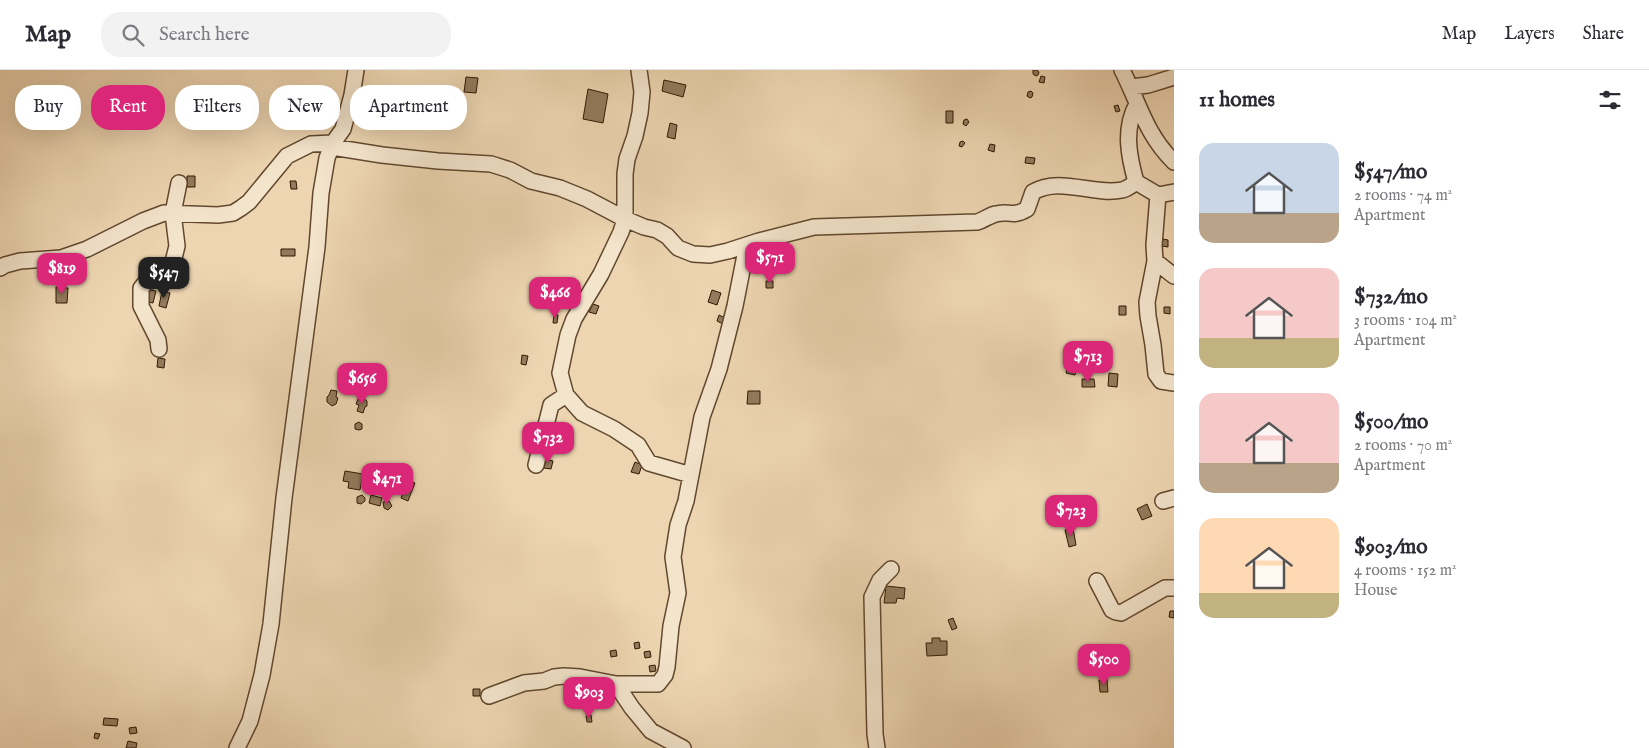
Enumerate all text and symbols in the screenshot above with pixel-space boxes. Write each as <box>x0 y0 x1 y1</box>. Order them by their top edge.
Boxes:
search box <box>101 12 451 57</box>
text: Map <box>25 19 71 50</box>
icon: search <box>119 21 147 49</box>
text: Search here <box>159 23 250 47</box>
text: Map <box>1442 23 1476 46</box>
text: Layers <box>1504 23 1555 46</box>
text: Share <box>1583 23 1624 46</box>
chip: Buy <box>15 85 81 130</box>
chip: Rent <box>91 85 165 130</box>
chip: Filters <box>175 85 259 130</box>
chip: New <box>269 85 340 130</box>
chip: Apartment <box>350 85 467 130</box>
icon: filters <box>1596 86 1624 114</box>
text: 11 homes <box>1199 87 1275 114</box>
text: $547/mo <box>1354 159 1427 186</box>
icon: home <box>1239 163 1299 223</box>
text: 2 rooms · 74 m² <box>1354 186 1452 206</box>
text: Apartment <box>1354 206 1425 226</box>
pin: $571 <box>740 242 800 284</box>
text: $571 <box>756 248 784 268</box>
pin: $819 <box>32 252 92 295</box>
pin: $547 <box>134 256 194 299</box>
text: $819 <box>48 259 76 279</box>
text: $547 <box>149 263 179 283</box>
pin: $466 <box>525 276 585 319</box>
text: $466 <box>540 283 570 303</box>
text: $732/mo <box>1354 284 1428 311</box>
icon: home <box>1239 288 1299 348</box>
text: 3 rooms · 104 m² <box>1354 311 1457 331</box>
text: Apartment <box>1354 331 1425 351</box>
pin: $713 <box>1058 340 1118 383</box>
text: $713 <box>1074 347 1102 367</box>
pin: $656 <box>332 362 392 405</box>
text: $656 <box>348 369 376 389</box>
text: $500/mo <box>1354 409 1428 436</box>
icon: home <box>1239 413 1299 473</box>
pin: $732 <box>518 422 578 464</box>
text: $732 <box>533 428 563 448</box>
text: 2 rooms · 70 m² <box>1354 436 1452 456</box>
text: Apartment <box>1354 456 1425 476</box>
pin: $471 <box>357 462 417 505</box>
text: $471 <box>372 469 402 489</box>
pin: $723 <box>1041 494 1101 537</box>
text: $723 <box>1056 501 1086 521</box>
text: $903/mo <box>1354 534 1428 561</box>
icon: home <box>1239 538 1299 598</box>
text: 4 rooms · 152 m² <box>1354 561 1456 581</box>
text: House <box>1354 581 1397 601</box>
pin: $500 <box>1074 644 1134 686</box>
text: $500 <box>1089 650 1119 670</box>
pin: $903 <box>559 676 619 719</box>
text: $903 <box>574 683 604 703</box>

